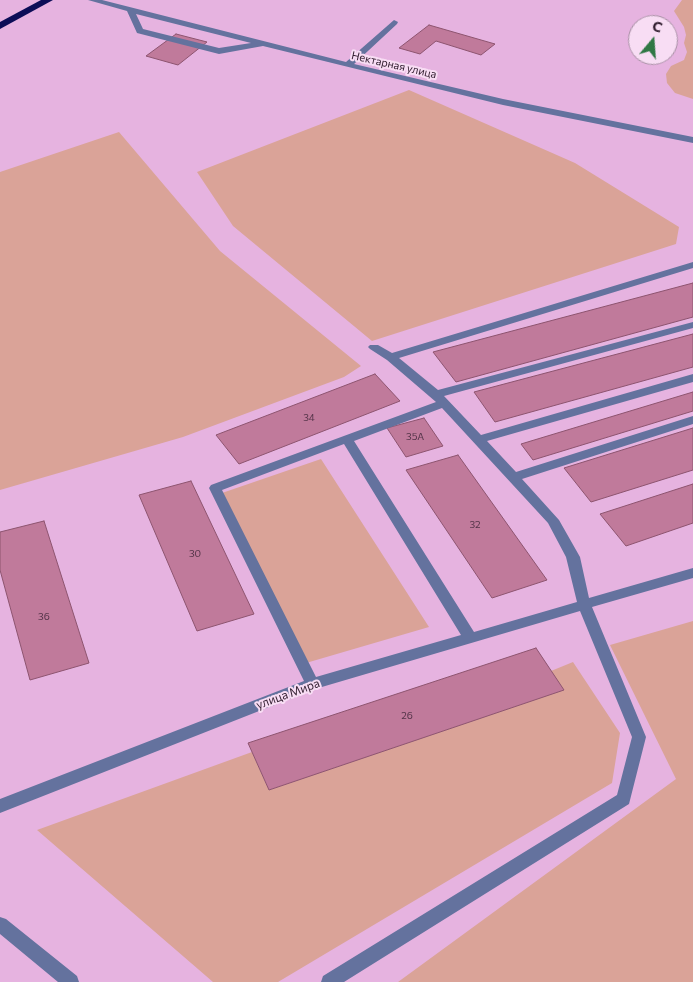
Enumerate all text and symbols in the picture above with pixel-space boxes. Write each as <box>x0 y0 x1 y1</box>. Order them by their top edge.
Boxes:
north arrow <box>628 15 678 65</box>
text: С <box>650 17 665 36</box>
street label: Нектарная улица <box>350 49 438 81</box>
house number: 34 <box>303 412 315 424</box>
house number: 35А <box>406 431 424 443</box>
house number: 32 <box>469 519 481 531</box>
house number: 30 <box>189 548 201 560</box>
house number: 36 <box>38 611 50 623</box>
street label: улица Мира <box>254 676 322 712</box>
house number: 26 <box>401 710 413 722</box>

